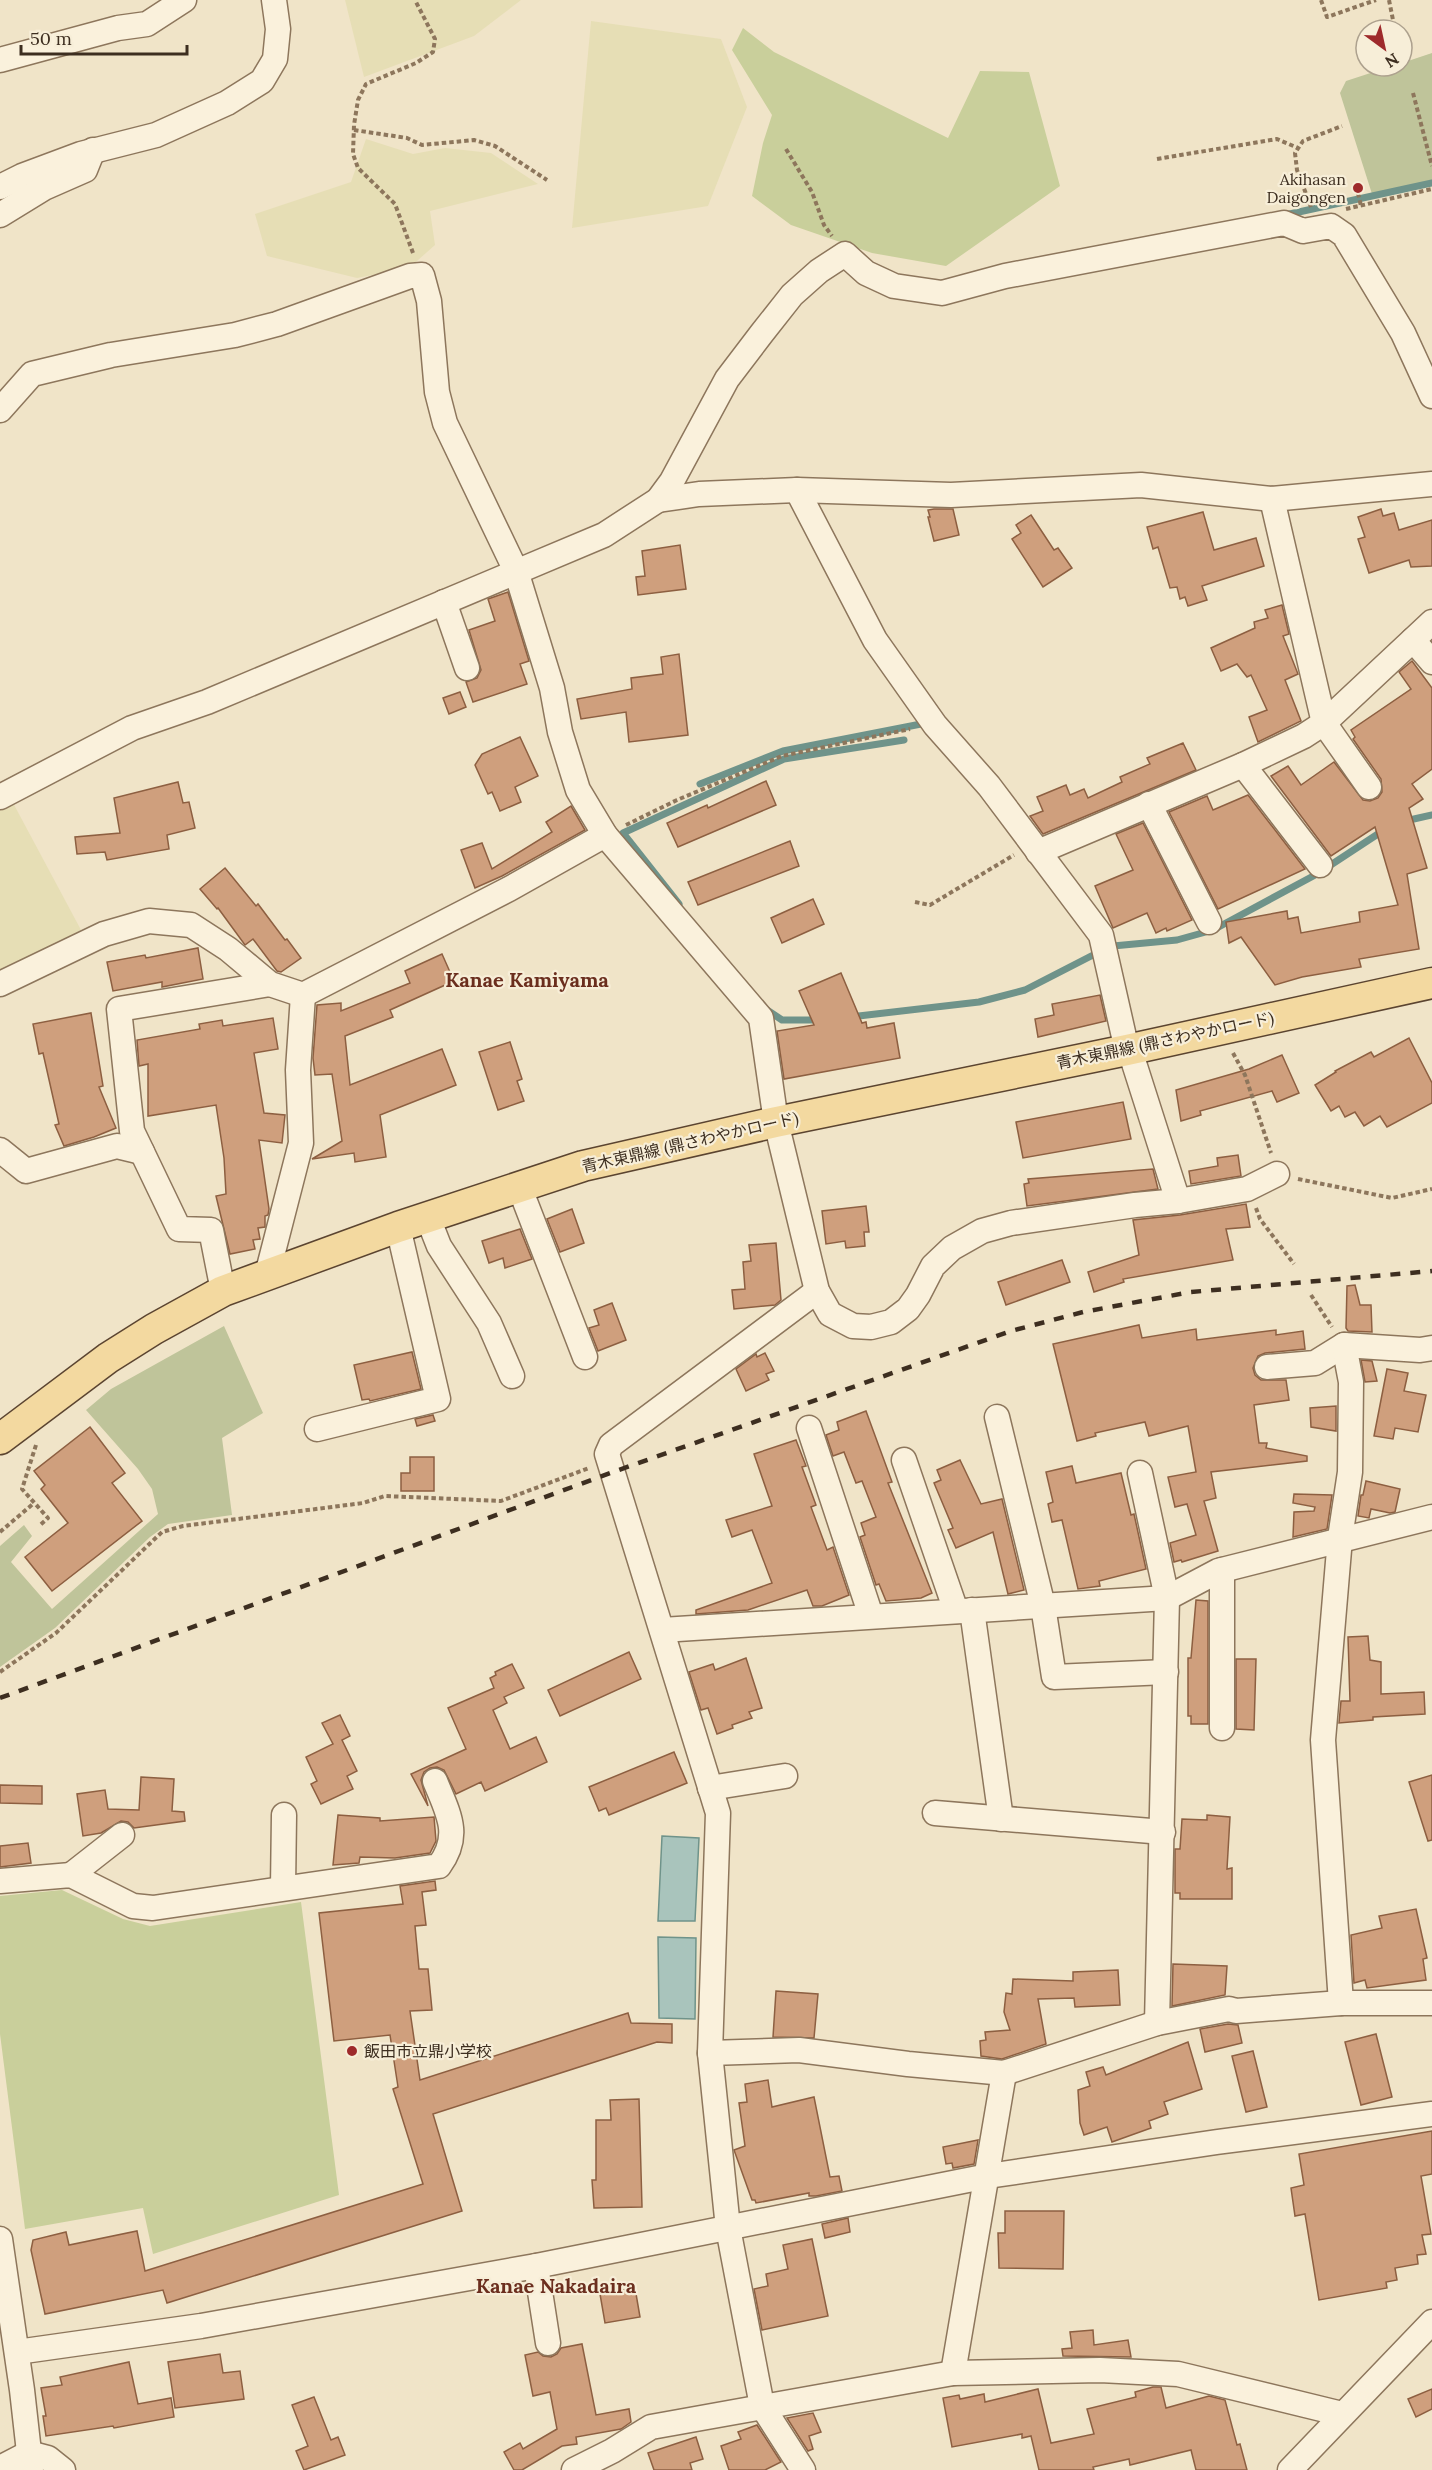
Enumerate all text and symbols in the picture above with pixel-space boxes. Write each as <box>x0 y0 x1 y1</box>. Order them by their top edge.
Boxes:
scale bar <box>21 18 188 56</box>
north arrow <box>1354 18 1414 78</box>
text: 50 m <box>30 27 72 50</box>
text: N <box>1382 49 1403 72</box>
place label: Akihasan Daigongen <box>1266 169 1346 207</box>
marker: Akihasan Daigongen <box>1351 181 1365 195</box>
district label: Kanae Kamiyama <box>445 967 609 992</box>
street label: 青木東鼎線 (鼎さわやかロード) <box>1054 1007 1276 1074</box>
street label: 青木東鼎線 (鼎さわやかロード) <box>580 1107 801 1178</box>
place label: 飯田市立鼎小学校 <box>364 2041 492 2061</box>
marker: 飯田市立鼎小学校 <box>345 2044 359 2058</box>
district label: Kanae Nakadaira <box>476 2273 637 2298</box>

